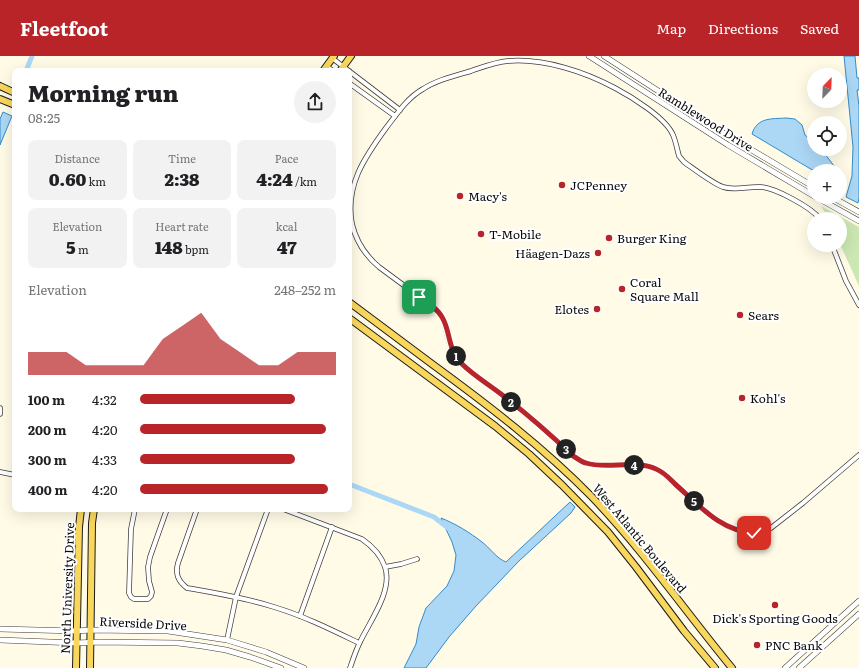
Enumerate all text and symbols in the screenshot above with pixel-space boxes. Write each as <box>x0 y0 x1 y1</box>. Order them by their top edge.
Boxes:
text: Fleetfoot <box>20 14 108 42</box>
text: Map <box>656 18 686 38</box>
text: Directions <box>708 18 778 38</box>
text: Saved <box>800 18 839 38</box>
north arrow <box>807 68 847 108</box>
map controls <box>807 68 847 252</box>
text: Morning run <box>28 76 178 109</box>
button: share <box>294 81 336 123</box>
street label: Ramblewood Drive <box>655 83 757 155</box>
text: 08:25 <box>28 108 60 127</box>
button: locate <box>807 116 847 156</box>
text: Distance <box>55 150 100 166</box>
text: Time <box>168 150 196 166</box>
text: Pace <box>275 150 298 166</box>
button: + <box>807 164 847 204</box>
text: 0.60 <box>49 166 86 191</box>
text: 2:38 <box>165 166 199 191</box>
text: 4:24 <box>256 166 293 191</box>
text: km <box>86 173 106 189</box>
text: /km <box>293 173 317 189</box>
place label: JCPenney <box>570 176 627 194</box>
marker: JCPenney <box>557 180 567 190</box>
place label: Macy's <box>468 187 508 205</box>
marker: Macy's <box>455 191 465 201</box>
button: − <box>807 212 847 252</box>
text: Elevation <box>52 218 102 234</box>
text: Heart rate <box>155 218 209 234</box>
text: kcal <box>276 218 298 234</box>
place label: T-Mobile <box>489 225 541 243</box>
marker: T-Mobile <box>476 229 486 239</box>
place label: Burger King <box>617 229 687 247</box>
marker: Burger King <box>604 233 614 243</box>
text: 5 <box>66 234 76 259</box>
text: 148 <box>155 234 183 259</box>
text: 47 <box>277 234 297 259</box>
text: m <box>76 241 89 257</box>
text: bpm <box>183 241 209 257</box>
place label: Häagen-Dazs <box>515 244 591 262</box>
marker: Häagen-Dazs <box>593 248 603 258</box>
place label: Coral Square Mall <box>630 273 699 305</box>
text: Elevation <box>28 280 87 299</box>
text: 248–252 m <box>274 280 336 299</box>
pin <box>402 280 436 314</box>
marker: Coral Square Mall <box>617 284 627 294</box>
icon: arrive <box>408 286 430 308</box>
place label: Elotes <box>554 300 590 318</box>
marker: Elotes <box>592 304 602 314</box>
place label: Sears <box>748 306 779 324</box>
marker: Sears <box>735 310 745 320</box>
pin: 1 <box>446 346 466 366</box>
text: 1 <box>454 348 458 364</box>
place label: Kohl's <box>750 389 786 407</box>
text: 100 m <box>28 390 65 409</box>
text: 4:32 <box>92 390 117 409</box>
pin: 2 <box>501 392 521 412</box>
marker: Kohl's <box>737 393 747 403</box>
text: 2 <box>508 394 514 410</box>
text: 200 m <box>28 420 67 439</box>
text: 4:20 <box>92 420 117 439</box>
pin: 3 <box>556 439 576 459</box>
text: 3 <box>563 441 569 457</box>
text: 300 m <box>28 450 67 469</box>
text: 4:33 <box>92 450 117 469</box>
pin: 4 <box>624 455 644 475</box>
text: 4 <box>631 457 637 473</box>
text: 400 m <box>28 480 67 499</box>
text: 4:20 <box>92 480 117 499</box>
street label: West Atlantic Boulevard <box>589 480 692 597</box>
pin: 5 <box>684 491 704 511</box>
text: 5 <box>691 493 697 509</box>
pin <box>737 516 771 550</box>
street label: North University Drive <box>56 522 78 654</box>
icon: check <box>743 522 765 544</box>
marker: Dick's Sporting Goods <box>770 600 780 610</box>
place label: Dick's Sporting Goods <box>712 609 838 627</box>
street label: Riverside Drive <box>99 612 187 634</box>
place label: PNC Bank <box>765 636 823 654</box>
marker: PNC Bank <box>752 640 762 650</box>

